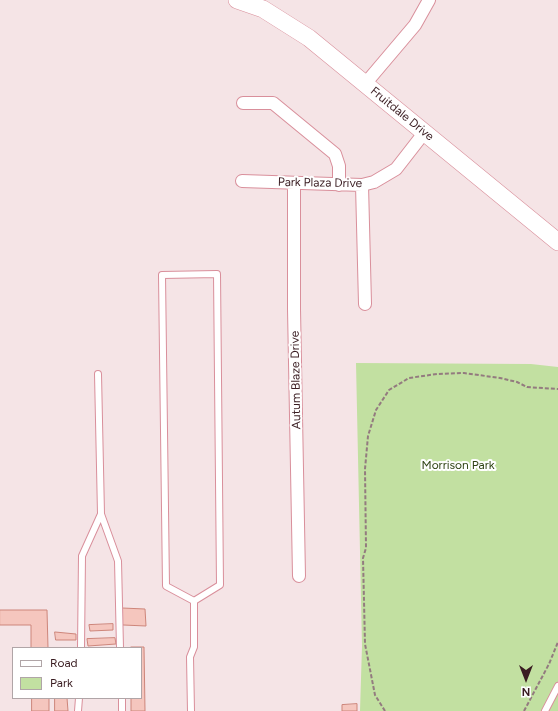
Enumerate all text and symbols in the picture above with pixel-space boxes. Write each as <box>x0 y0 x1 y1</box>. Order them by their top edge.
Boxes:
street label: Fruitdale Drive <box>367 84 437 144</box>
street label: Park Plaza Drive <box>278 175 362 191</box>
street label: Autum Blaze Drive <box>288 331 304 429</box>
park label: Morrison Park <box>421 458 495 472</box>
legend <box>12 647 142 699</box>
text: Road <box>50 656 78 670</box>
north arrow <box>506 659 546 699</box>
text: Park <box>50 676 73 690</box>
text: N <box>522 685 530 698</box>

